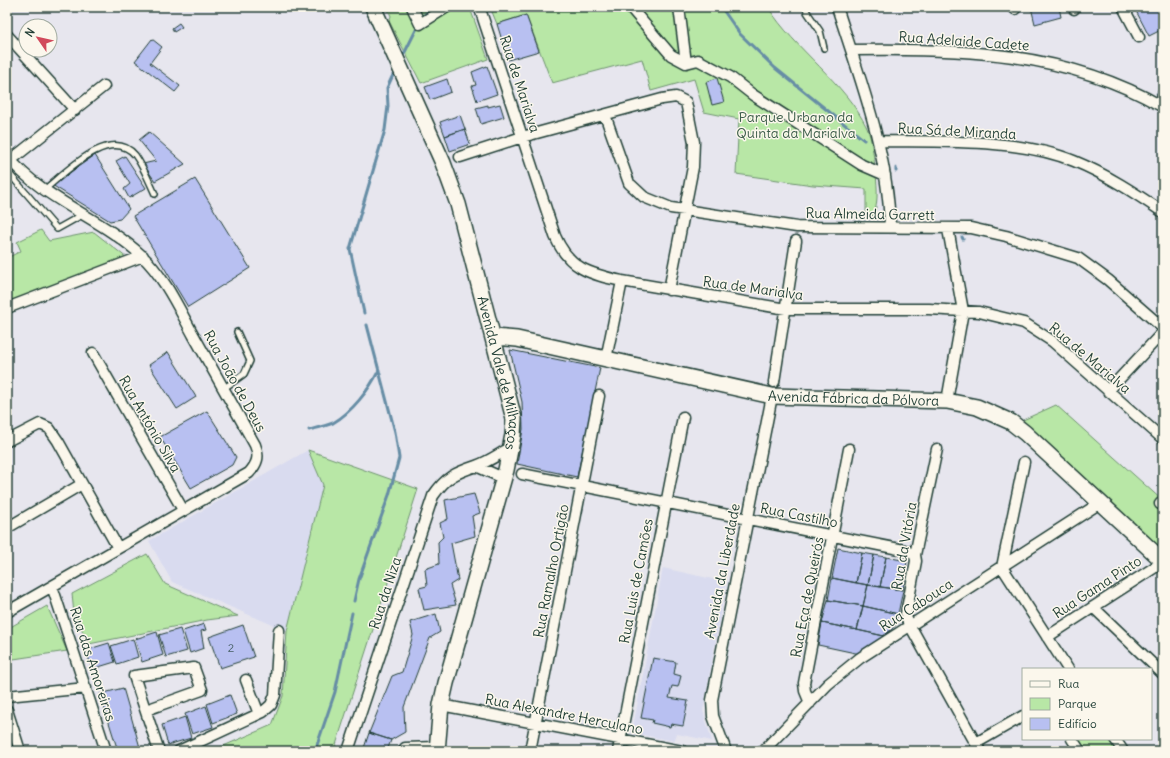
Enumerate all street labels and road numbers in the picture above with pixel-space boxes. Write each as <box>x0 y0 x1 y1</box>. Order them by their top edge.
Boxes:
street label: Rua Adelaide Cadete <box>898 27 1030 55</box>
street label: Rua de Marialva <box>496 33 544 135</box>
street label: Rua Sá de Miranda <box>897 119 1017 143</box>
street label: Rua Almeida Garrett <box>805 204 935 224</box>
street label: Rua de Marialva <box>702 272 804 304</box>
street label: Avenida Vale de Milhaços <box>473 294 523 452</box>
street label: Rua de Marialva <box>1045 319 1135 397</box>
street label: Rua João de Deus <box>200 327 270 435</box>
street label: Rua António Silva <box>115 372 185 476</box>
street label: Avenida Fábrica da Pólvora <box>768 387 939 410</box>
street label: Rua Castilho <box>759 499 839 531</box>
street label: Rua da Vitória <box>887 501 921 591</box>
street label: Avenida da Liberdade <box>700 502 744 640</box>
street label: Rua Ramalho Ortigão <box>529 503 573 639</box>
street label: Rua Luis de Camões <box>615 517 657 645</box>
street label: Rua Eça de Queirós <box>786 535 828 659</box>
street label: Rua Gama Pinto <box>1049 552 1145 622</box>
street label: Rua da Niza <box>365 554 405 632</box>
street label: Rua Cabouca <box>876 575 956 635</box>
street label: Rua das Amoreiras <box>66 605 120 723</box>
street label: Rua Alexandre Herculano <box>483 690 645 738</box>

